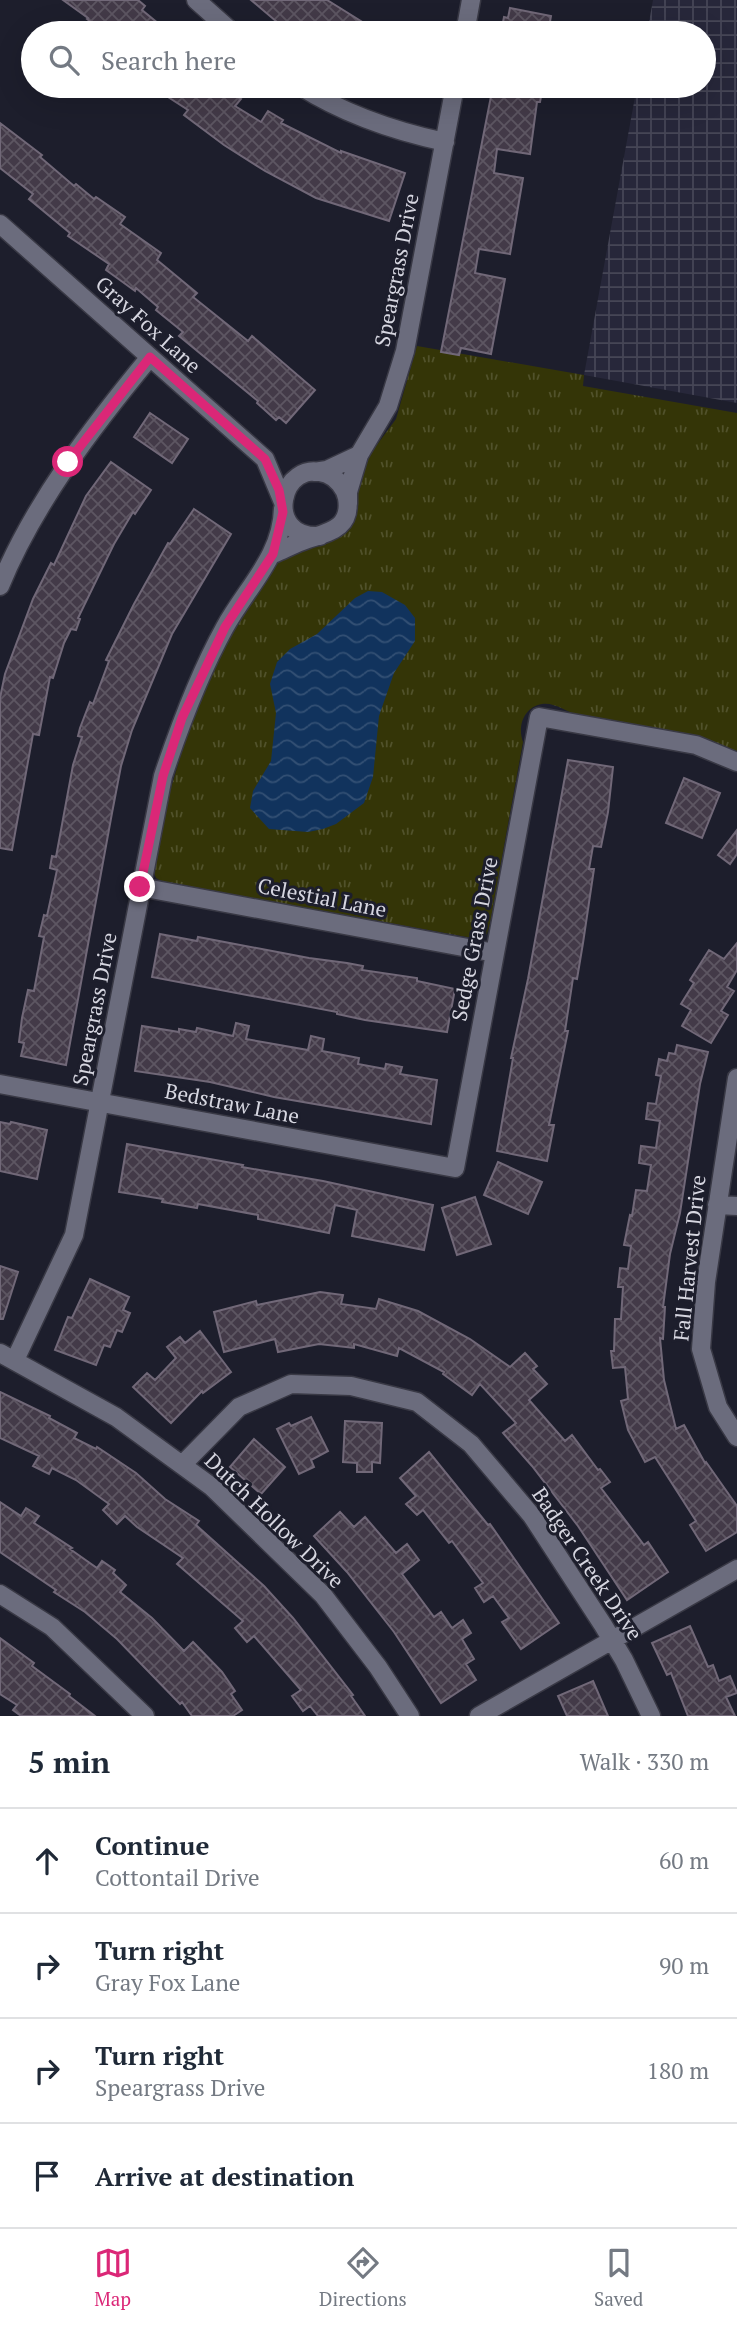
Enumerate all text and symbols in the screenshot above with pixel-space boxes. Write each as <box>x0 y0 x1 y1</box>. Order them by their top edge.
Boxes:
search box <box>21 21 716 98</box>
icon: search <box>45 41 83 79</box>
text: Search here <box>101 43 236 77</box>
street label: Speargrass Drive <box>367 191 425 349</box>
street label: Gray Fox Lane <box>90 269 207 379</box>
route start <box>52 446 83 477</box>
street label: Sedge Grass Drive <box>444 854 504 1023</box>
route end <box>124 871 155 902</box>
street label: Celestial Lane <box>255 871 389 923</box>
street label: Speargrass Drive <box>65 930 123 1088</box>
street label: Bedstraw Lane <box>163 1076 302 1130</box>
street label: Fall Harvest Drive <box>666 1173 712 1342</box>
street label: Dutch Hollow Drive <box>199 1447 350 1594</box>
street label: Badger Creek Drive <box>526 1482 649 1645</box>
text: 5 min <box>28 1742 110 1782</box>
text: Walk · 330 m <box>580 1746 709 1777</box>
text: Continue <box>95 1828 209 1862</box>
icon: ahead <box>28 1842 66 1880</box>
text: 60 m <box>659 1845 709 1876</box>
text: Cottontail Drive <box>95 1862 260 1893</box>
text: Turn right <box>95 1933 224 1967</box>
icon: right <box>28 1947 66 1985</box>
text: 90 m <box>659 1950 709 1981</box>
text: Gray Fox Lane <box>95 1967 240 1998</box>
text: Turn right <box>95 2038 224 2072</box>
icon: right <box>28 2052 66 2090</box>
text: 180 m <box>647 2055 709 2086</box>
text: Speargrass Drive <box>95 2072 265 2103</box>
icon: arrive <box>28 2157 66 2195</box>
text: Arrive at destination <box>95 2159 354 2193</box>
tab: Map <box>94 2244 132 2311</box>
tab: Directions <box>319 2244 407 2311</box>
tab: Saved <box>594 2244 643 2311</box>

